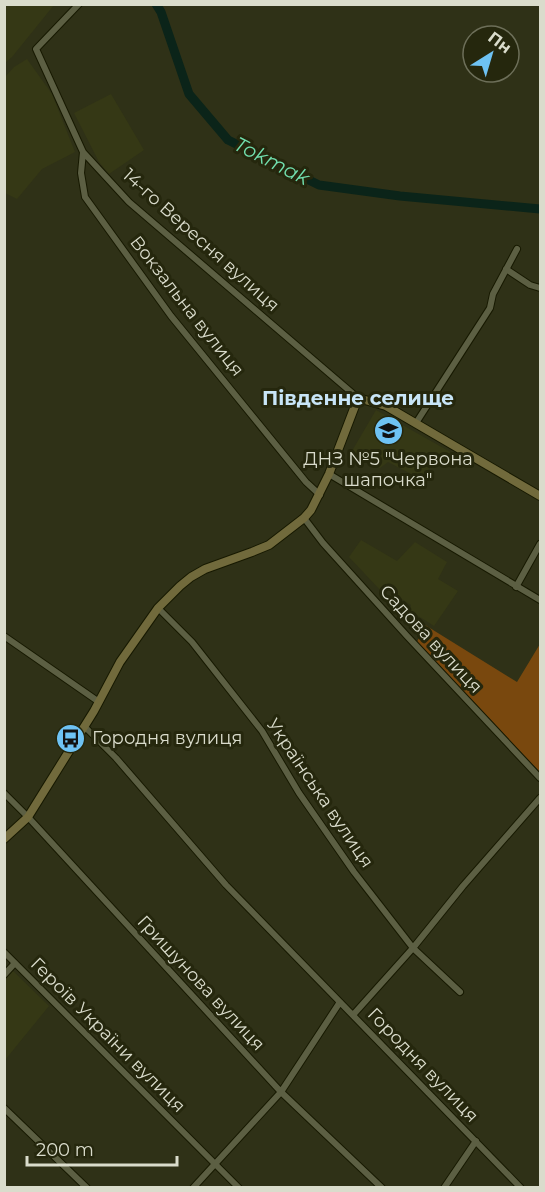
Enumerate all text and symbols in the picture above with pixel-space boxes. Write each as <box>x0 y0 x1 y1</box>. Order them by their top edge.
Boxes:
north arrow <box>461 24 521 84</box>
text: Пн <box>484 28 515 57</box>
water label: Tokmak <box>230 132 315 191</box>
street label: 14-го Вересня вулиця <box>118 164 284 316</box>
street label: Вокзальна вулиця <box>125 231 249 381</box>
district label: Південне селище <box>262 386 454 410</box>
school or university icon: ДНЗ №5 "Червона шапочка" <box>372 414 404 446</box>
place label: ДНЗ №5 "Червона шапочка" <box>303 448 473 491</box>
street label: Садова вулиця <box>375 580 487 698</box>
street label: Українська вулиця <box>262 714 378 872</box>
bus stop icon: Городня вулиця <box>55 722 87 754</box>
place label: Городня вулиця <box>92 727 242 749</box>
street label: Гришунова вулиця <box>133 911 269 1055</box>
street label: Героїв України вулиця <box>26 953 190 1117</box>
street label: Городня вулиця <box>363 1003 483 1127</box>
scale bar <box>27 1129 177 1167</box>
text: 200 m <box>36 1139 94 1161</box>

